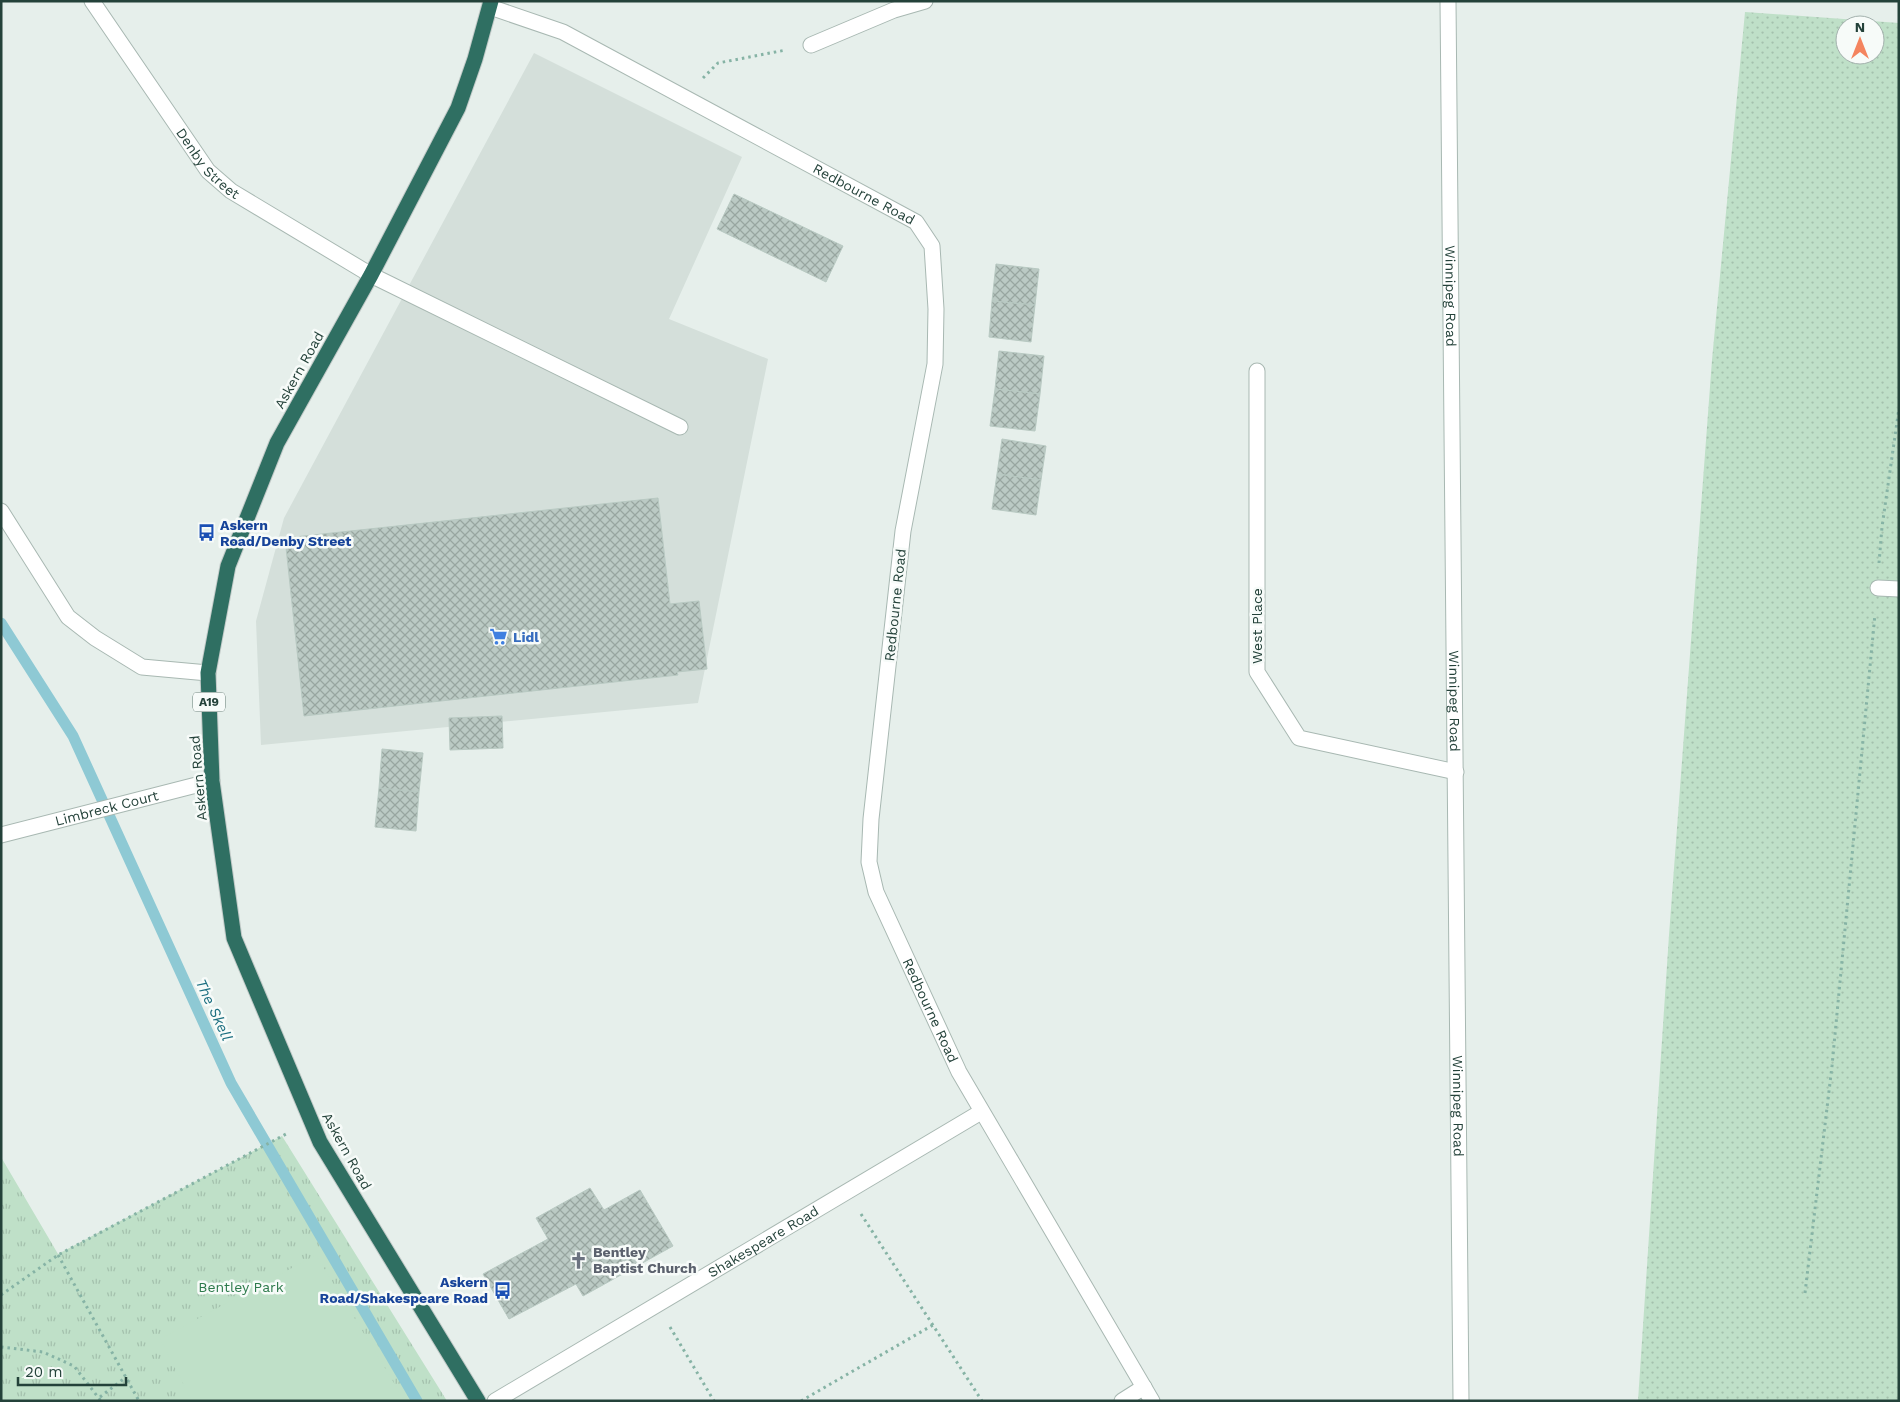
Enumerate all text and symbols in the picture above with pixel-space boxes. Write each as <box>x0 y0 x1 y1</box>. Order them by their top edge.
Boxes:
north arrow <box>1835 15 1885 65</box>
text: N <box>1855 19 1865 35</box>
street label: Denby Street <box>173 125 242 202</box>
street label: Redbourne Road <box>810 160 918 228</box>
street label: Winnipeg Road <box>1442 245 1459 347</box>
street label: Askern Road <box>271 329 327 411</box>
place label: Askern Road/Denby Street <box>220 517 351 549</box>
bus stop icon: Askern Road/Denby Street <box>196 523 216 543</box>
street label: Redbourne Road <box>881 548 909 662</box>
street label: West Place <box>1249 588 1265 664</box>
supermarket icon: Lidl <box>489 627 509 647</box>
place label: Lidl <box>513 629 539 645</box>
street label: Winnipeg Road <box>1446 650 1463 752</box>
road number: A19 <box>193 692 225 712</box>
street label: Askern Road <box>186 735 210 821</box>
street label: Limbreck Court <box>53 787 160 829</box>
street label: Redbourne Road <box>900 956 962 1065</box>
water label: The Skell <box>192 976 236 1044</box>
street label: Winnipeg Road <box>1450 1055 1467 1157</box>
street label: Askern Road <box>319 1110 375 1192</box>
street label: Shakespeare Road <box>705 1202 821 1281</box>
place label: Bentley Baptist Church <box>593 1244 697 1276</box>
church icon: Bentley Baptist Church <box>569 1250 589 1270</box>
place label: Askern Road/Shakespeare Road <box>320 1274 488 1306</box>
park label: Bentley Park <box>198 1279 284 1295</box>
bus stop icon: Askern Road/Shakespeare Road <box>492 1280 512 1300</box>
scale bar <box>18 1354 125 1386</box>
text: 20 m <box>25 1363 63 1381</box>

